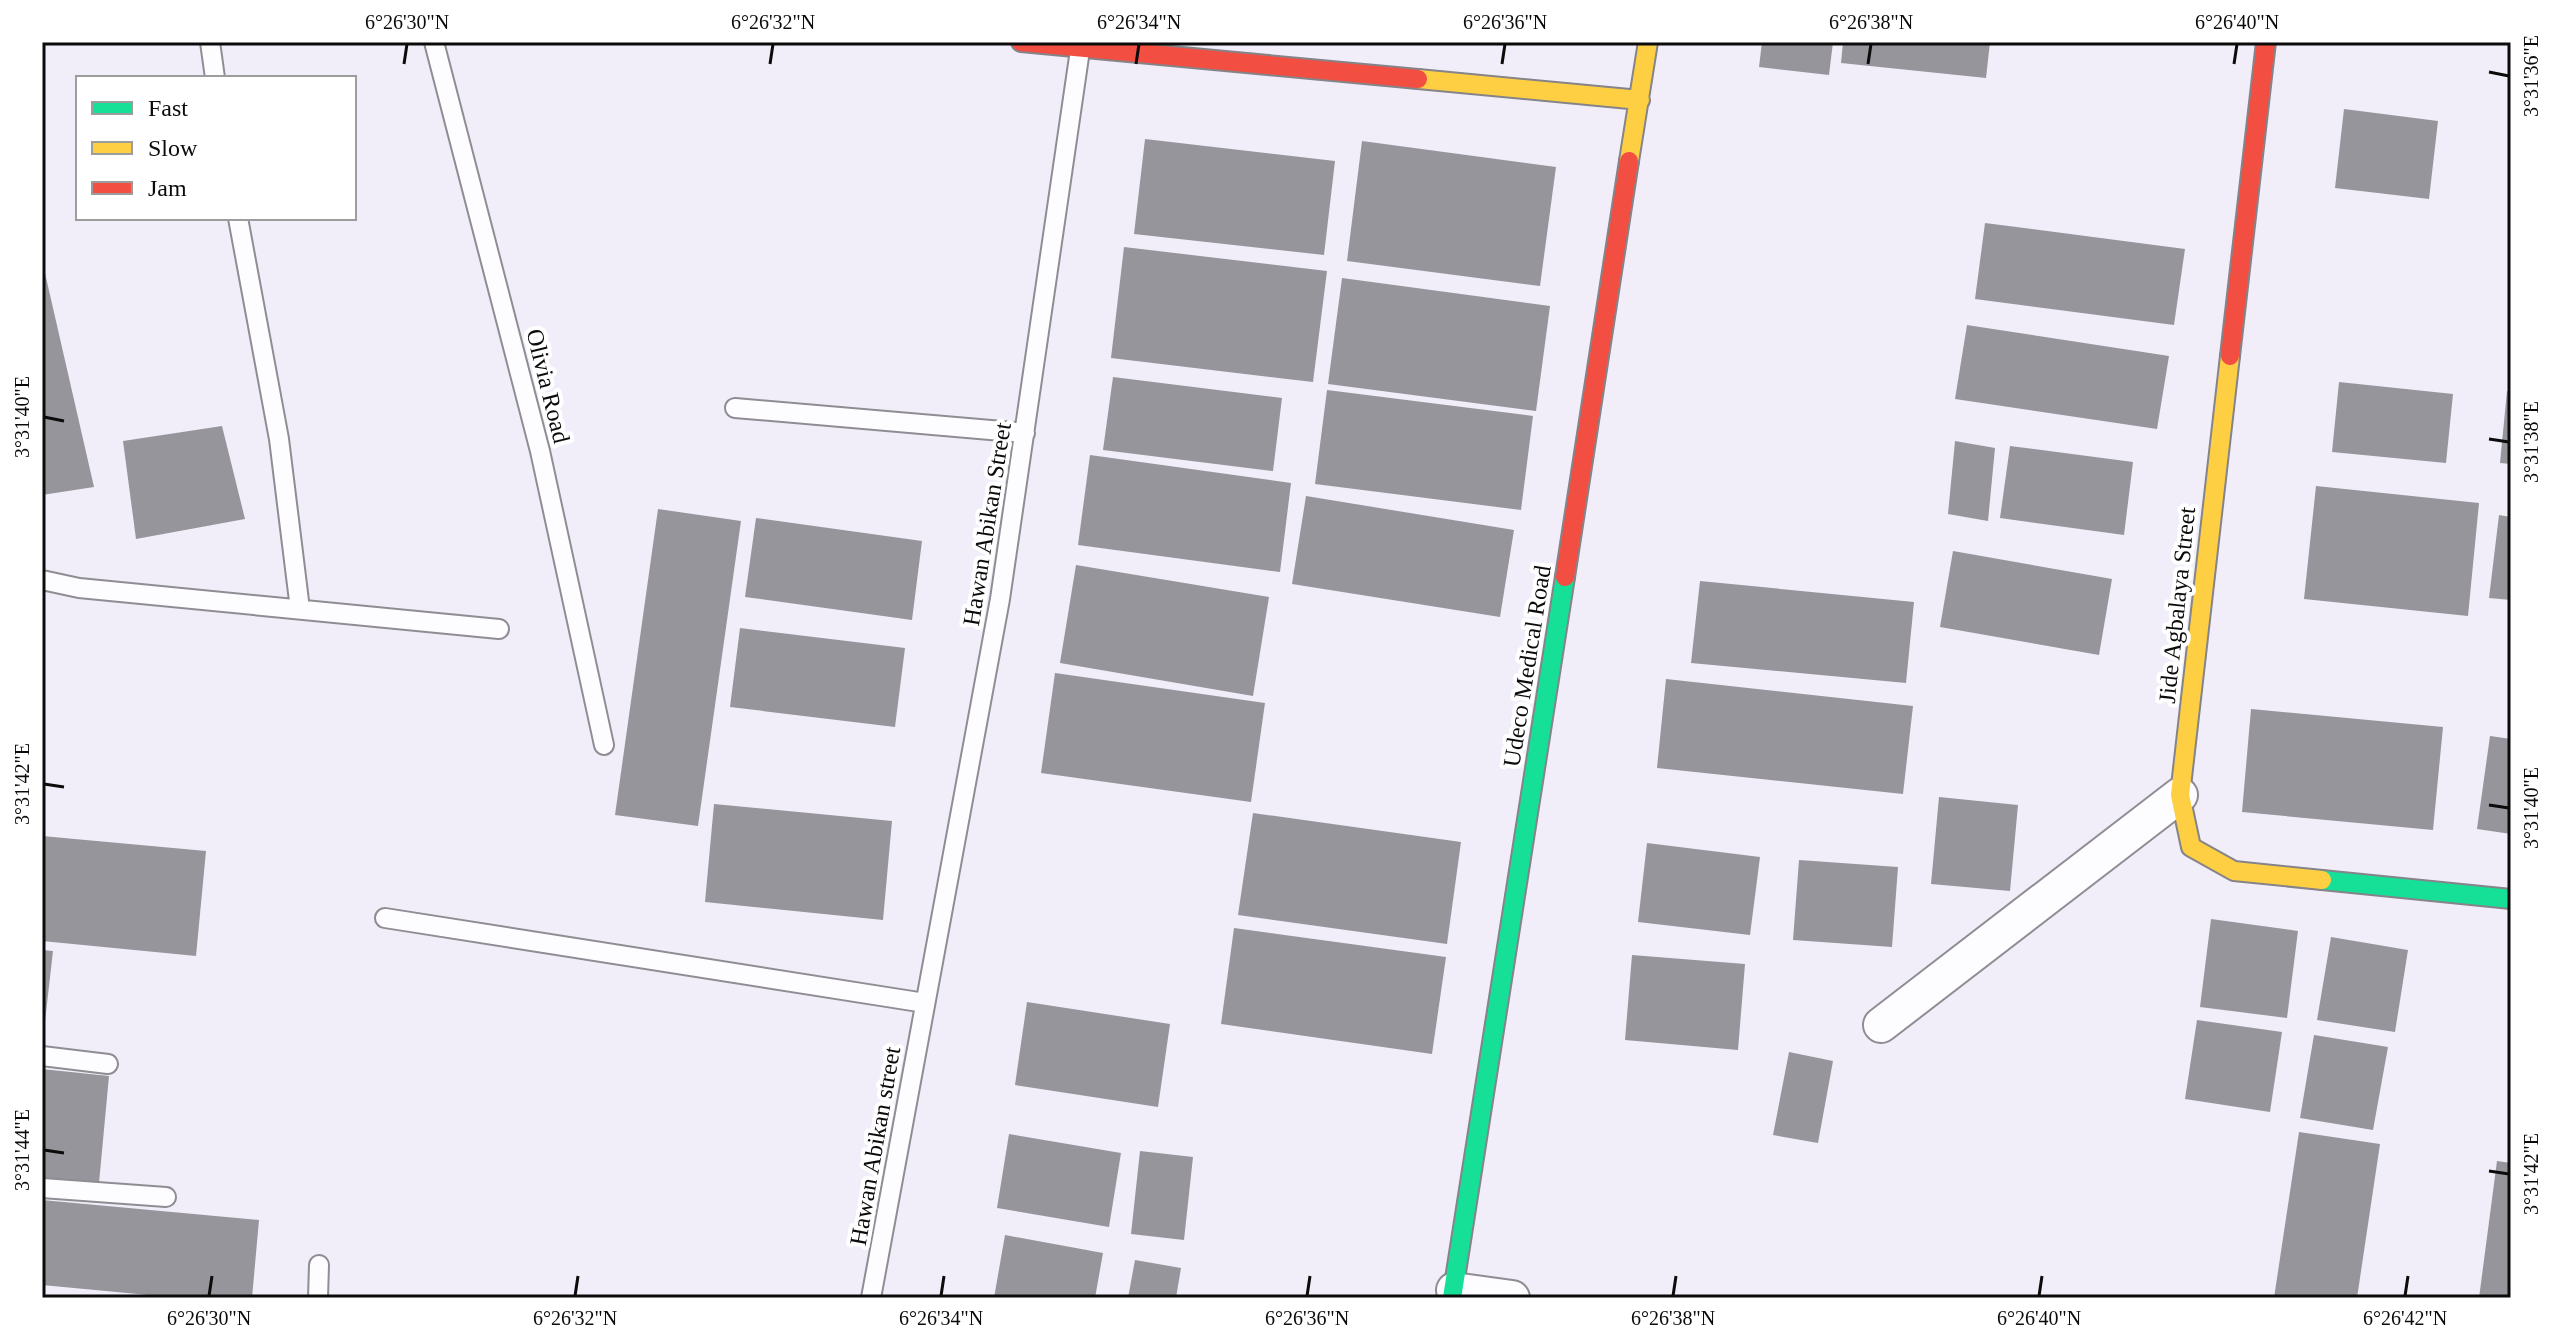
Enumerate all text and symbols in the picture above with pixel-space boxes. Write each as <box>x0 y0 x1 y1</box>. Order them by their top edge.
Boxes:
text: 6°26'30"N <box>365 11 449 33</box>
text: 6°26'32"N <box>731 11 815 33</box>
text: 6°26'34"N <box>1097 11 1181 33</box>
text: 6°26'36"N <box>1463 11 1547 33</box>
text: 6°26'38"N <box>1829 11 1913 33</box>
text: 6°26'40"N <box>2195 11 2279 33</box>
text: 3°31'36"E <box>2520 35 2542 117</box>
legend <box>76 76 356 220</box>
text: Fast <box>148 95 188 121</box>
text: Slow <box>148 135 198 161</box>
text: Jam <box>148 175 187 201</box>
street label: Olivia Road <box>521 326 575 446</box>
text: 3°31'40"E <box>11 376 33 458</box>
text: 3°31'38"E <box>2520 401 2542 483</box>
street label: Hawan Abikan Street <box>958 420 1016 627</box>
street label: Jide Agbalaya Street <box>2154 505 2200 704</box>
street label: Udeco Medical Road <box>1498 563 1556 769</box>
text: 3°31'42"E <box>11 743 33 825</box>
text: 3°31'40"E <box>2520 767 2542 849</box>
street label: Hawan Abikan street <box>845 1044 905 1247</box>
text: 3°31'44"E <box>11 1109 33 1191</box>
text: 3°31'42"E <box>2520 1133 2542 1215</box>
text: 6°26'30"N <box>167 1307 251 1329</box>
text: 6°26'32"N <box>533 1307 617 1329</box>
text: 6°26'34"N <box>899 1307 983 1329</box>
text: 6°26'36"N <box>1265 1307 1349 1329</box>
text: 6°26'38"N <box>1631 1307 1715 1329</box>
text: 6°26'40"N <box>1997 1307 2081 1329</box>
text: 6°26'42"N <box>2363 1307 2447 1329</box>

